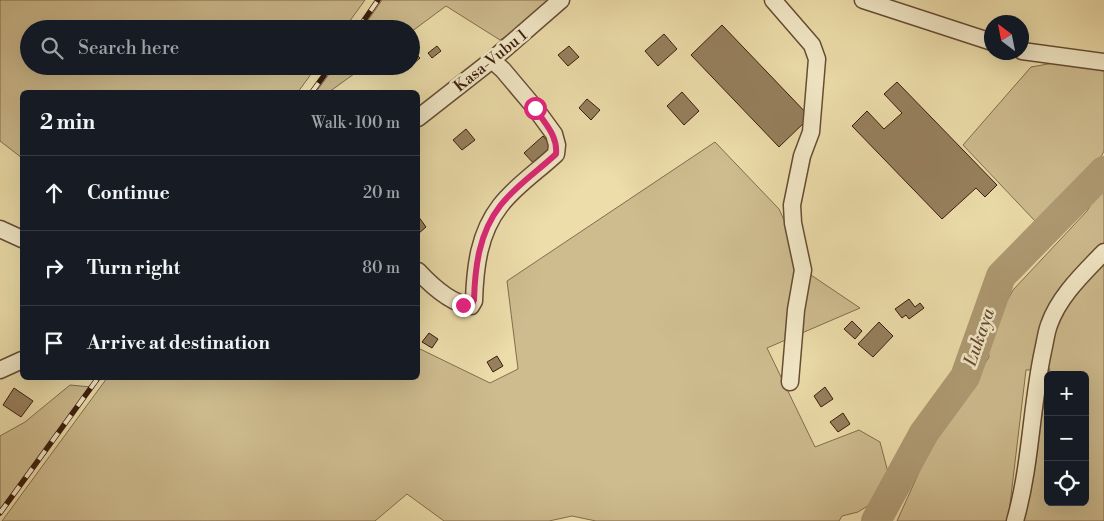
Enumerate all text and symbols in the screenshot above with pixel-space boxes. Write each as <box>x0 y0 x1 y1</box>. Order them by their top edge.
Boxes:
north arrow <box>984 15 1029 60</box>
search box <box>20 20 420 75</box>
street label: Kasa-Vubu 1 <box>450 25 532 96</box>
icon: search <box>38 34 66 62</box>
text: Search here <box>78 36 179 60</box>
route start <box>524 97 547 120</box>
text: 2 min <box>40 110 95 136</box>
text: Walk · 100 m <box>311 113 400 133</box>
icon: ahead <box>40 179 68 207</box>
text: Continue <box>87 181 170 205</box>
text: 20 m <box>363 183 400 203</box>
icon: right <box>40 254 68 282</box>
text: Turn right <box>87 256 180 280</box>
text: 80 m <box>362 258 400 278</box>
route end <box>452 294 475 317</box>
water label: Lukaya <box>959 304 1000 370</box>
icon: arrive <box>40 329 68 357</box>
text: Arrive at destination <box>87 331 270 355</box>
map controls <box>1044 371 1089 506</box>
button: + <box>1044 371 1089 416</box>
button: − <box>1044 416 1089 461</box>
button: locate <box>1044 461 1089 506</box>

